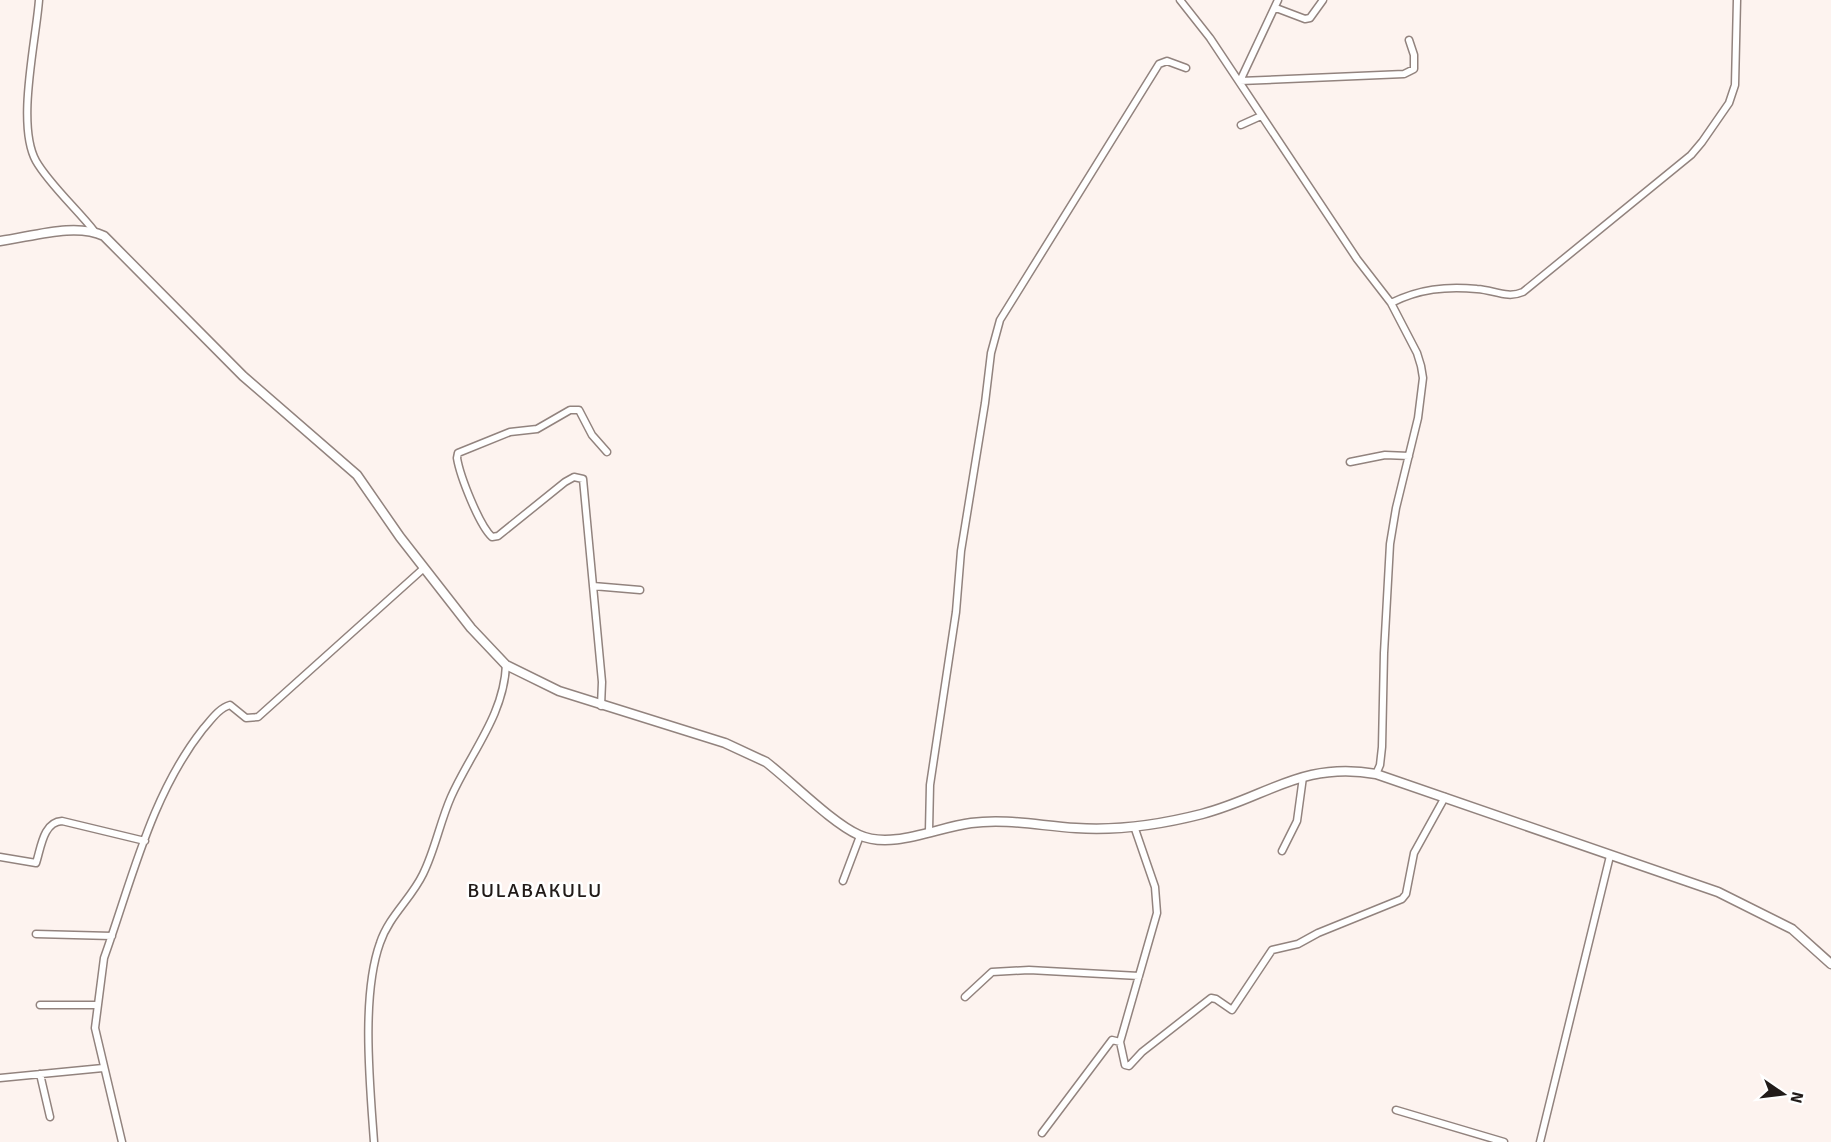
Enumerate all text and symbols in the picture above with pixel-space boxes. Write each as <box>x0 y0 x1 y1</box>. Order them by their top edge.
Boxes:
district label: BULABAKULU <box>467 878 603 903</box>
north arrow <box>1753 1064 1813 1124</box>
text: N <box>1786 1090 1808 1105</box>

